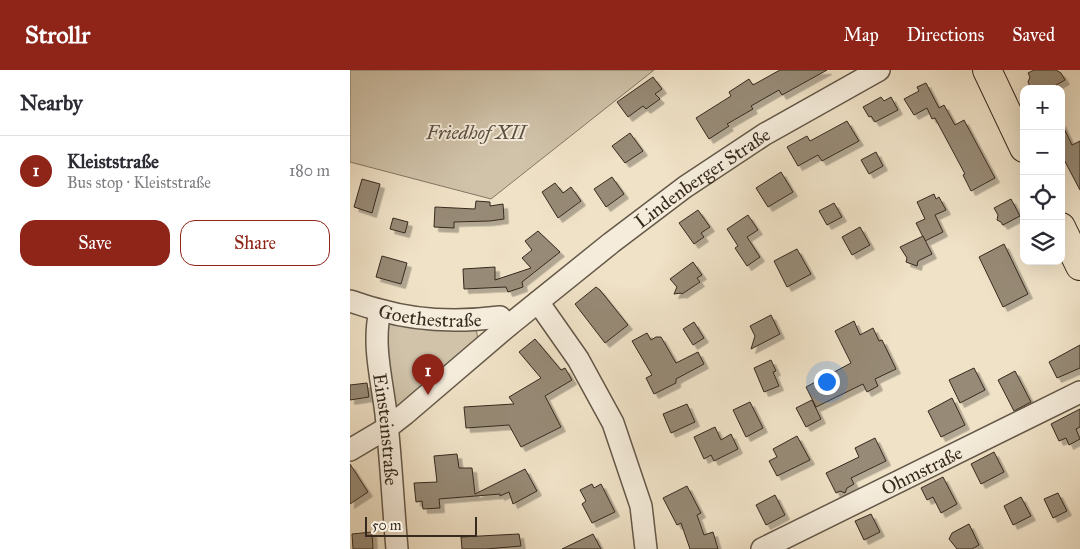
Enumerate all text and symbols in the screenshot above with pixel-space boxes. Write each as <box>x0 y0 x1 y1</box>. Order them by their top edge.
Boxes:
text: Strollr <box>25 20 90 50</box>
text: Map <box>843 24 879 46</box>
text: Directions <box>907 24 984 46</box>
text: Saved <box>1012 24 1055 46</box>
map controls <box>1020 85 1065 265</box>
button: + <box>1020 85 1065 130</box>
text: Nearby <box>20 90 83 116</box>
park label: Friedhof XII <box>425 121 528 144</box>
street label: Lindenberger Straße <box>630 122 775 233</box>
button: − <box>1020 130 1065 175</box>
text: Kleiststraße <box>67 150 159 173</box>
text: 1 <box>33 161 39 180</box>
text: 180 m <box>289 161 330 180</box>
text: Bus stop · Kleiststraße <box>67 173 211 192</box>
button: locate <box>1020 175 1065 220</box>
button: Save <box>20 220 170 266</box>
button: Share <box>180 220 330 266</box>
button: layers <box>1020 220 1065 265</box>
street label: Goethestraße <box>376 299 482 331</box>
pin: 1 <box>412 354 444 395</box>
your location <box>814 369 840 395</box>
street label: Einsteinstraße <box>369 372 404 486</box>
street label: Ohmstraße <box>877 440 966 500</box>
scale bar <box>365 514 478 537</box>
text: 50 m <box>372 517 401 534</box>

